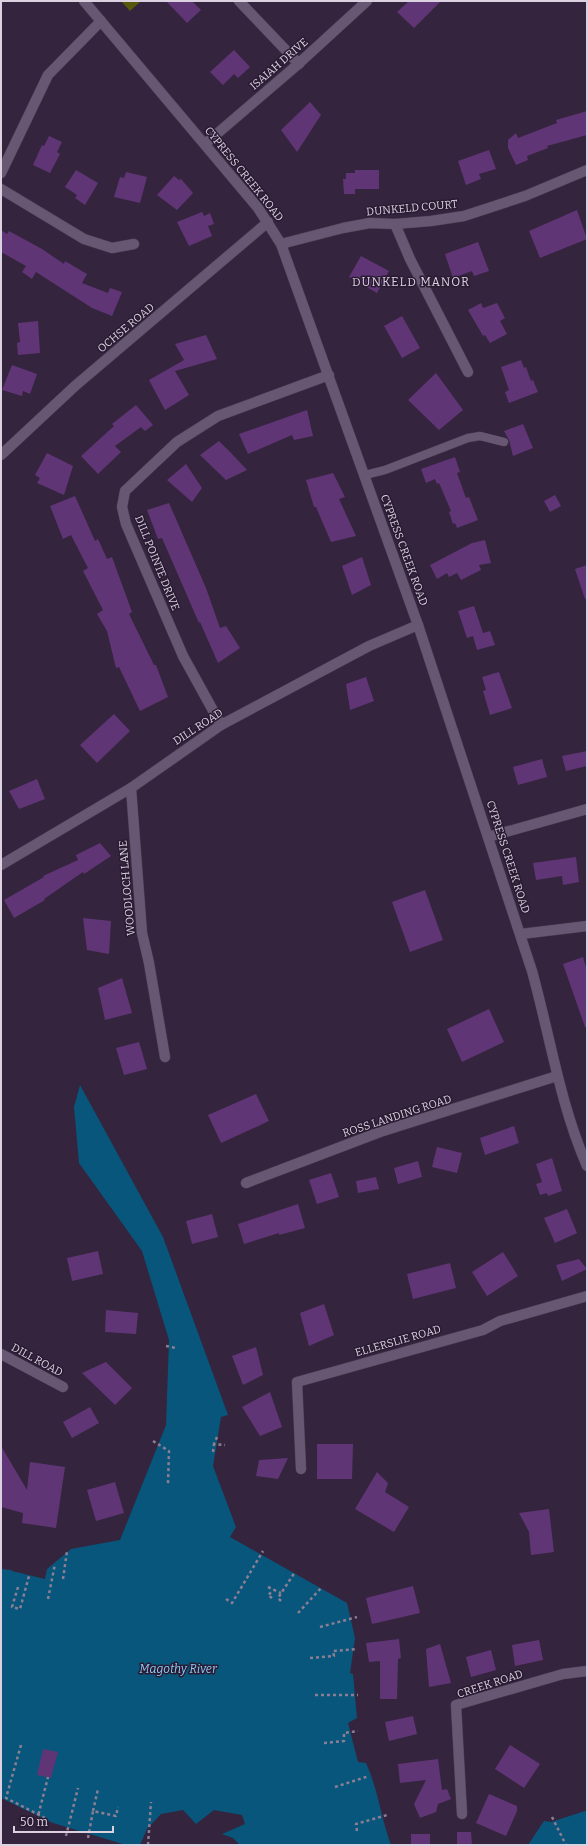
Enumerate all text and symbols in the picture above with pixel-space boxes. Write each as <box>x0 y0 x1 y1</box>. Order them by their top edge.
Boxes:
street label: ISAIAH DRIVE <box>247 35 311 93</box>
street label: CYPRESS CREEK ROAD <box>202 124 286 224</box>
street label: DUNKELD COURT <box>366 197 459 218</box>
district label: DUNKELD MANOR <box>352 275 470 289</box>
street label: OCHSE ROAD <box>95 301 157 355</box>
street label: CYPRESS CREEK ROAD <box>378 492 430 608</box>
street label: DILL POINTE DRIVE <box>132 514 182 613</box>
street label: DILL ROAD <box>171 706 225 748</box>
street label: CYPRESS CREEK ROAD <box>484 799 532 915</box>
street label: WOODLOCH LANE <box>116 839 138 936</box>
street label: ROSS LANDING ROAD <box>341 1092 453 1140</box>
street label: ELLERSLIE ROAD <box>354 1322 443 1359</box>
street label: DILL ROAD <box>9 1341 65 1379</box>
water label: Magothy River <box>139 1662 218 1676</box>
street label: CREEK ROAD <box>455 1667 525 1701</box>
scale bar <box>14 1808 113 1834</box>
text: 50 m <box>20 1815 49 1829</box>

